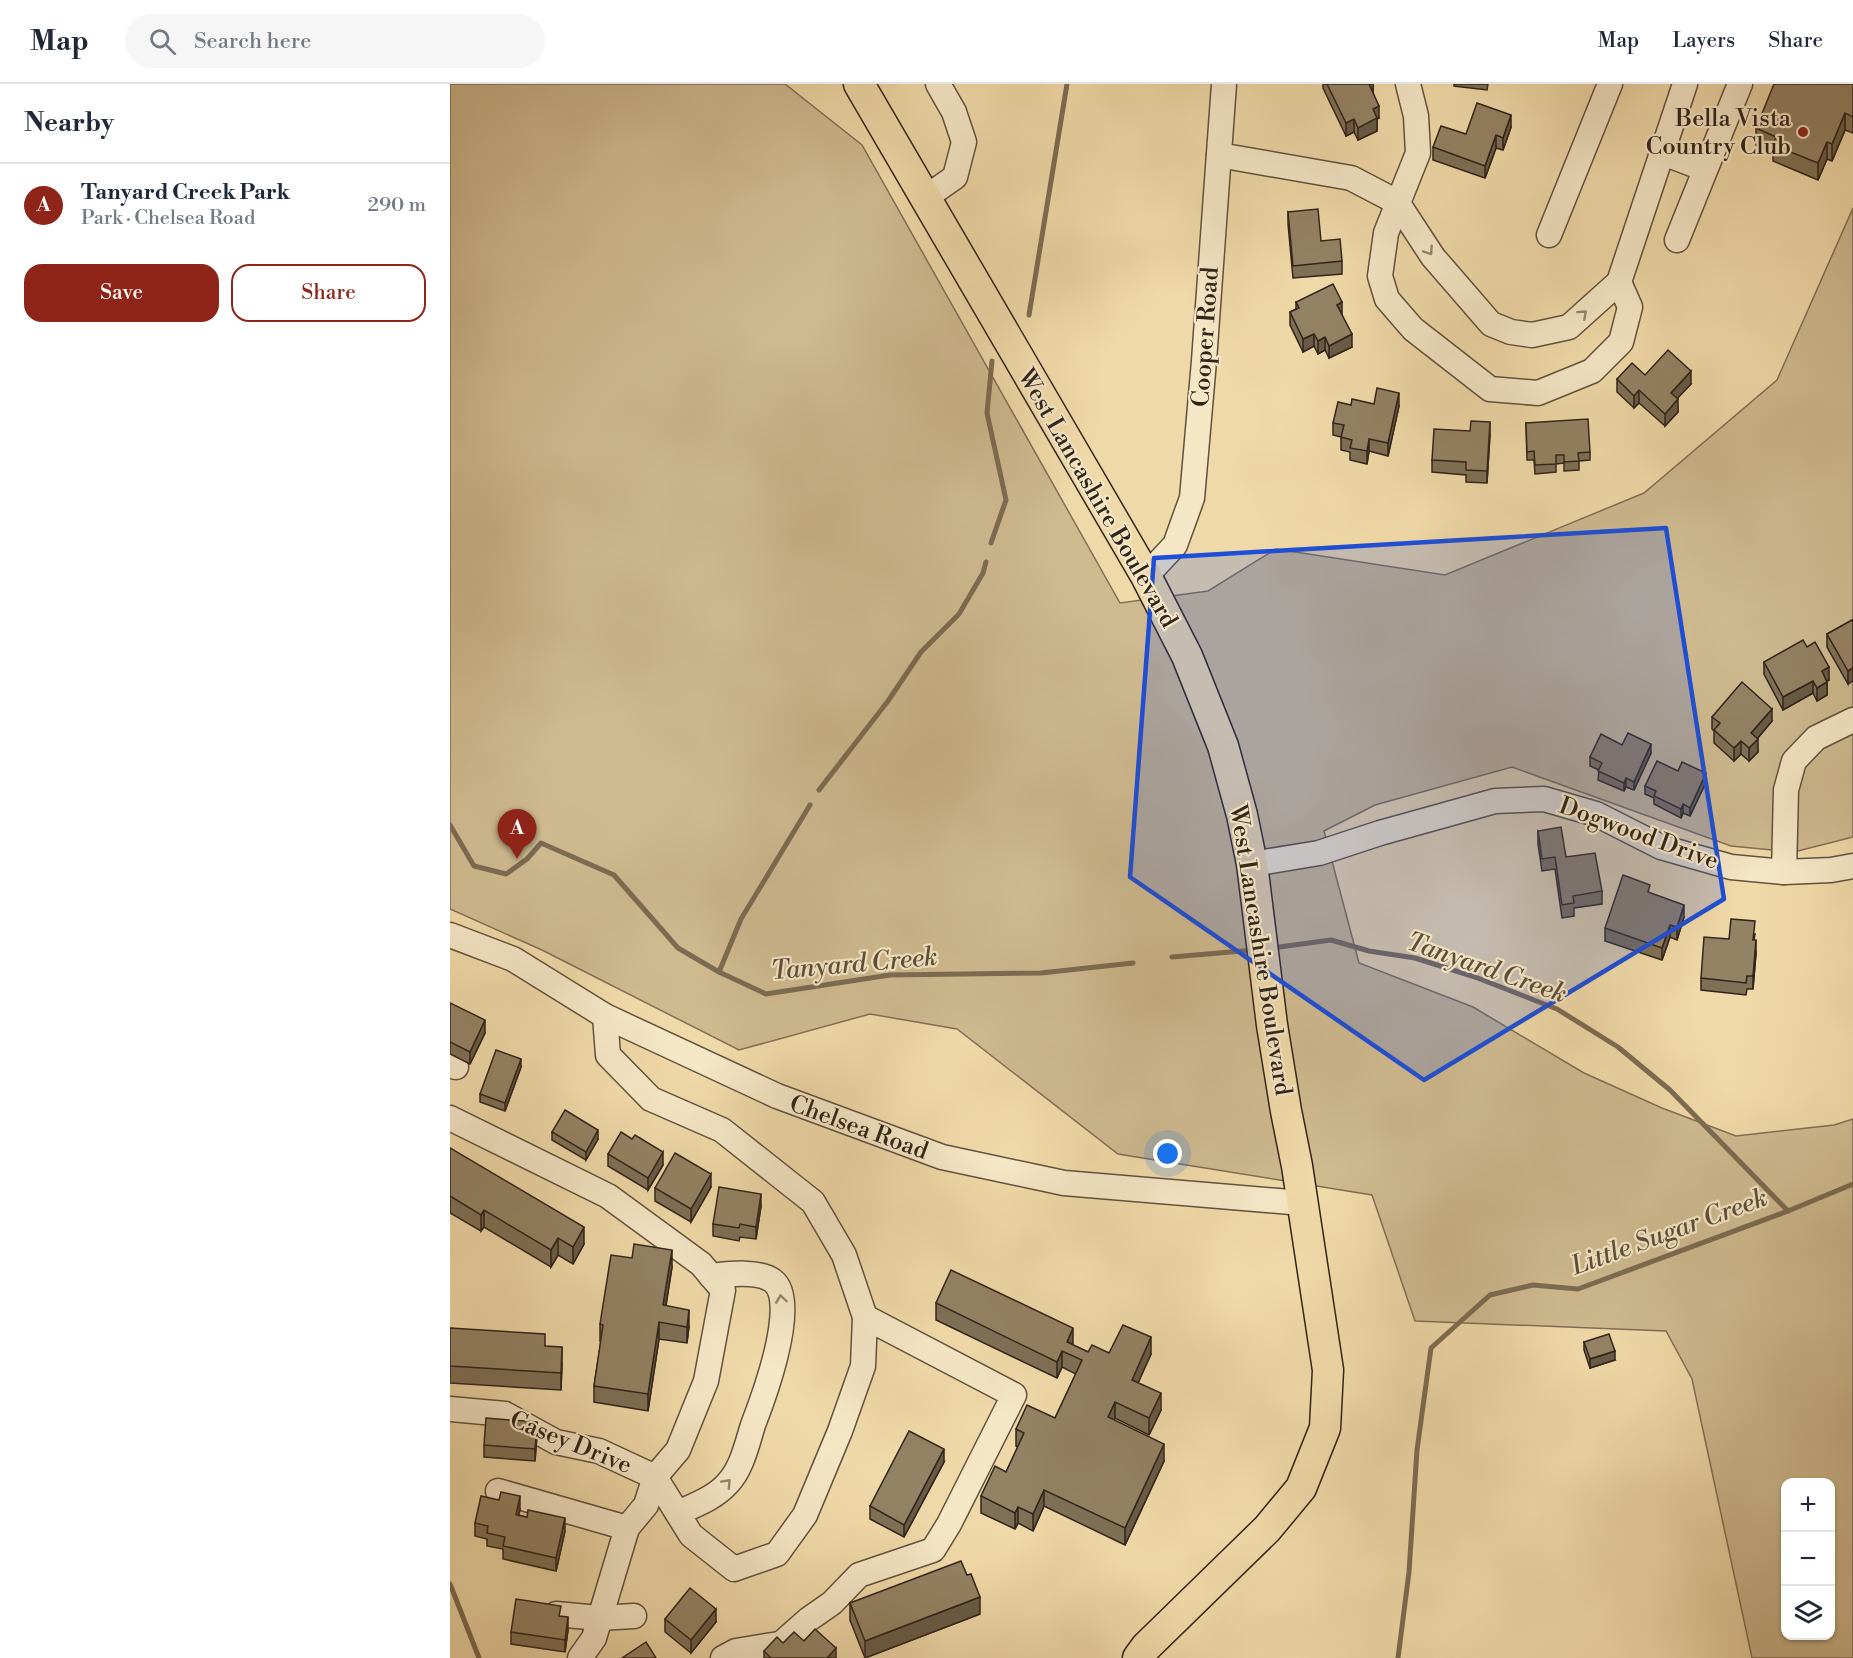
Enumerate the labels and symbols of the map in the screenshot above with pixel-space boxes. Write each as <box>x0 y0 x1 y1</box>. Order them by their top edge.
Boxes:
place label: Bella Vista Country Club <box>1646 104 1792 162</box>
marker: Bella Vista Country Club <box>1796 125 1810 139</box>
one-way arrow <box>1422 244 1433 255</box>
street label: Cooper Road <box>1186 266 1226 408</box>
one-way arrow <box>1576 310 1587 321</box>
street label: West Lancashire Boulevard <box>1010 363 1184 634</box>
street label: Dogwood Drive <box>1555 791 1722 877</box>
street label: West Lancashire Boulevard <box>1222 802 1298 1098</box>
pin: A <box>498 810 536 859</box>
water label: Tanyard Creek <box>1402 926 1571 1010</box>
water label: Tanyard Creek <box>769 941 939 987</box>
street label: Chelsea Road <box>785 1089 932 1167</box>
your location <box>1153 1139 1182 1168</box>
water label: Little Sugar Creek <box>1566 1182 1772 1283</box>
one-way arrow <box>775 1294 787 1304</box>
street label: Casey Drive <box>505 1405 636 1481</box>
one-way arrow <box>720 1479 731 1490</box>

